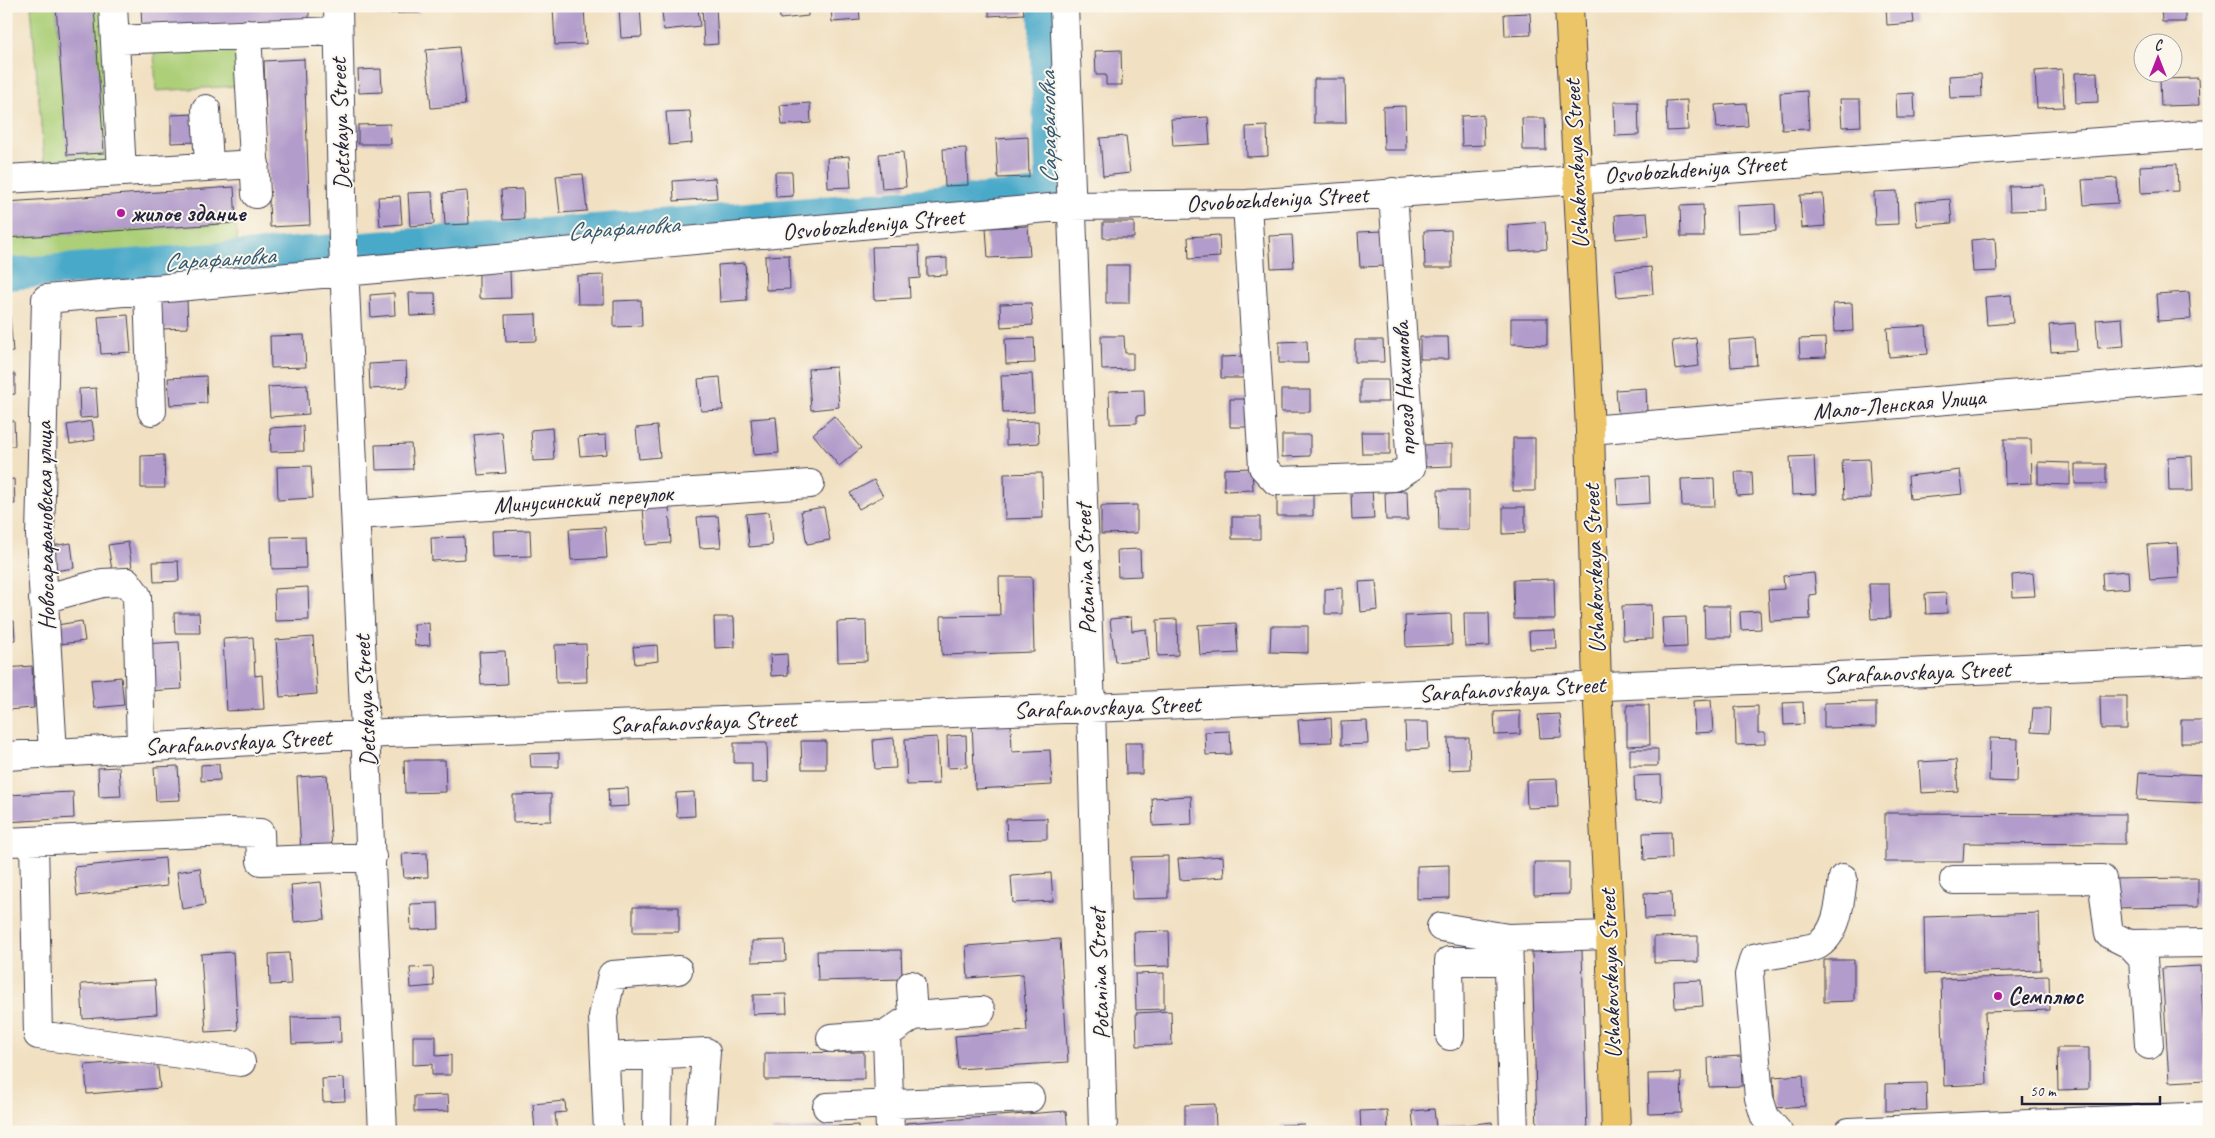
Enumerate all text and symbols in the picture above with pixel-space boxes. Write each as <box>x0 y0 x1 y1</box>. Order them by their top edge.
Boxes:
north arrow <box>2132 32 2182 82</box>
text: С <box>2155 37 2164 54</box>
street label: Detskaya Street <box>323 55 357 191</box>
water label: Сарафановка <box>1031 70 1065 184</box>
street label: Ushakovskaya Street <box>1556 77 1595 249</box>
street label: Osvobozhdeniya Street <box>1603 148 1789 190</box>
street label: Osvobozhdeniya Street <box>1185 179 1371 219</box>
place label: жилое здание <box>131 198 248 228</box>
street label: Osvobozhdeniya Street <box>781 201 967 247</box>
marker: жилое здание <box>115 207 127 219</box>
water label: Сарафановка <box>566 208 682 248</box>
water label: Сарафановка <box>162 239 278 279</box>
street label: проезд Нахимова <box>1385 319 1422 457</box>
street label: Мало-Ленская Улица <box>1811 381 1988 426</box>
street label: Новосарафановская улица <box>28 420 62 631</box>
street label: Минусинский переулок <box>492 478 676 520</box>
street label: Ushakovskaya Street <box>1576 482 1612 654</box>
street label: Potanina Street <box>1068 500 1102 635</box>
street label: Detskaya Street <box>346 632 383 768</box>
street label: Sarafanovskaya Street <box>1823 654 2013 690</box>
street label: Sarafanovskaya Street <box>1418 669 1608 709</box>
street label: Sarafanovskaya Street <box>1013 689 1203 725</box>
street label: Sarafanovskaya Street <box>609 704 799 740</box>
street label: Sarafanovskaya Street <box>144 722 334 762</box>
street label: Ushakovskaya Street <box>1592 887 1628 1059</box>
street label: Potanina Street <box>1082 905 1116 1040</box>
place label: Семплюс <box>2008 981 2084 1011</box>
marker: Семплюс <box>1992 990 2004 1002</box>
scale bar <box>2022 1073 2160 1105</box>
text: 50 m <box>2030 1082 2057 1101</box>

